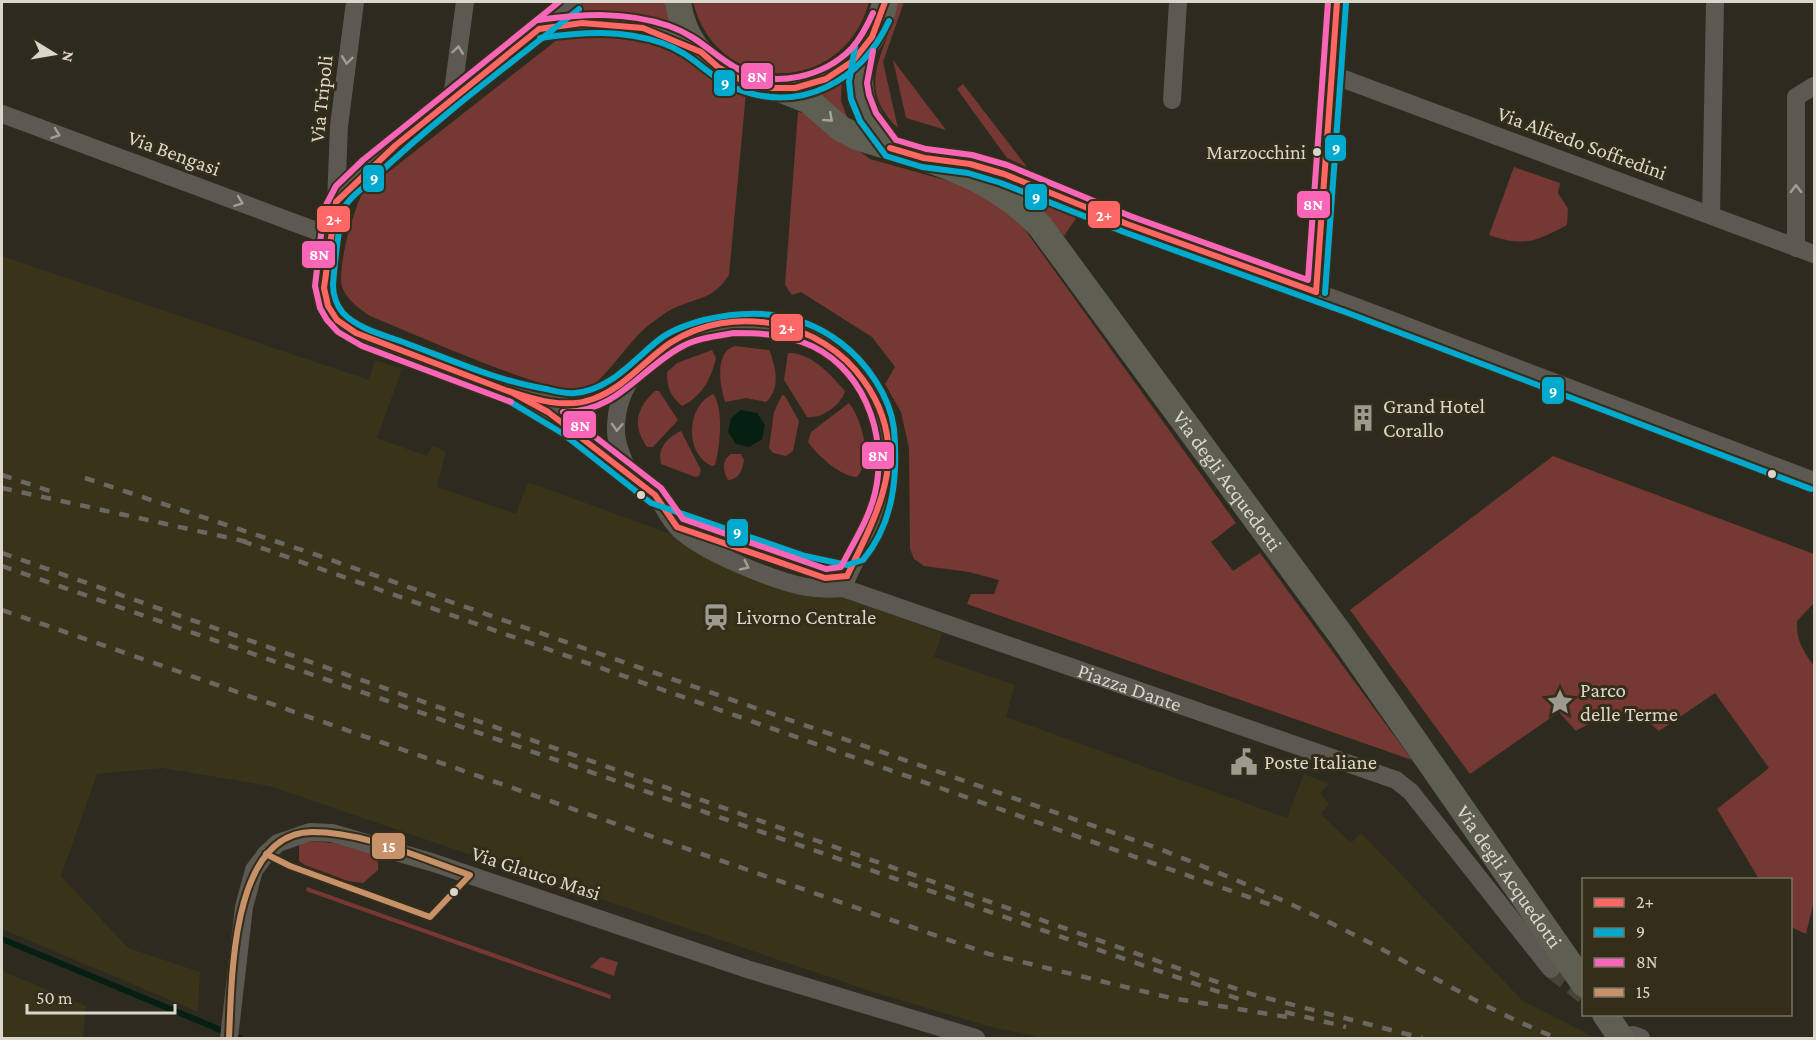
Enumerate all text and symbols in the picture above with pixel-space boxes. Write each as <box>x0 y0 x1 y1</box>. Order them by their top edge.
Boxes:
north arrow <box>24 24 84 84</box>
one-way arrow <box>452 45 464 54</box>
text: N <box>59 50 78 64</box>
street label: Via Tripoli <box>304 54 338 144</box>
one-way arrow <box>342 55 354 64</box>
line badge: 8N <box>740 62 774 90</box>
text: 8N <box>747 68 767 85</box>
line badge: 9 <box>713 69 736 97</box>
text: 9 <box>721 75 729 92</box>
street label: Via Alfredo Soffredini <box>1494 101 1670 185</box>
one-way arrow <box>822 111 833 122</box>
street label: Via Bengasi <box>125 125 224 181</box>
one-way arrow <box>50 127 61 139</box>
line badge: 9 <box>1324 134 1347 162</box>
text: 9 <box>1332 140 1340 157</box>
place label: Marzocchini <box>1206 141 1306 163</box>
marker: Marzocchini <box>1311 146 1323 158</box>
line badge: 9 <box>362 164 385 193</box>
text: 9 <box>370 170 378 187</box>
line badge: 9 <box>1024 183 1048 211</box>
one-way arrow <box>1790 185 1802 194</box>
text: 9 <box>1032 189 1040 206</box>
line badge: 8N <box>1296 190 1331 219</box>
one-way arrow <box>233 194 244 207</box>
text: 8N <box>1303 196 1323 213</box>
line badge: 2+ <box>1087 200 1121 229</box>
line badge: 2+ <box>316 205 351 233</box>
text: 2+ <box>1096 207 1112 224</box>
text: 2+ <box>326 211 342 228</box>
line badge: 8N <box>301 240 336 269</box>
text: 8N <box>309 246 329 263</box>
line badge: 2+ <box>770 313 804 342</box>
text: 2+ <box>779 320 795 337</box>
line badge: 9 <box>1541 376 1565 405</box>
text: 9 <box>1549 383 1557 400</box>
place label: Grand Hotel Corallo <box>1383 394 1485 442</box>
building icon: Grand Hotel Corallo <box>1348 403 1378 433</box>
street label: Via degli Acquedotti <box>1168 406 1287 556</box>
line badge: 8N <box>562 410 597 439</box>
text: 8N <box>570 417 590 434</box>
one-way arrow <box>611 423 624 432</box>
line badge: 8N <box>861 441 895 470</box>
text: 8N <box>868 447 888 464</box>
unlabelled marker <box>1766 468 1778 480</box>
unlabelled marker <box>635 489 647 501</box>
line badge: 9 <box>726 518 749 547</box>
text: 9 <box>733 524 741 541</box>
one-way arrow <box>738 558 749 570</box>
station icon: Livorno Centrale <box>701 602 731 632</box>
place label: Livorno Centrale <box>736 605 876 629</box>
street label: Piazza Dante <box>1074 658 1185 717</box>
place label: Parco delle Terme <box>1580 678 1678 726</box>
place icon: Parco delle Terme <box>1545 687 1575 717</box>
public building icon: Poste Italiane <box>1229 747 1259 777</box>
place label: Poste Italiane <box>1264 750 1377 774</box>
street label: Via degli Acquedotti <box>1451 800 1568 953</box>
line badge: 15 <box>371 832 406 860</box>
text: 15 <box>382 838 396 855</box>
street label: Via Glauco Masi <box>468 841 604 905</box>
legend <box>1582 878 1792 1016</box>
unlabelled marker <box>448 886 460 898</box>
text: 2+ <box>1636 892 1654 912</box>
text: 9 <box>1636 922 1645 942</box>
text: 8N <box>1636 952 1658 972</box>
scale bar <box>27 977 176 1015</box>
text: 15 <box>1636 982 1650 1002</box>
text: 50 m <box>36 988 73 1008</box>

